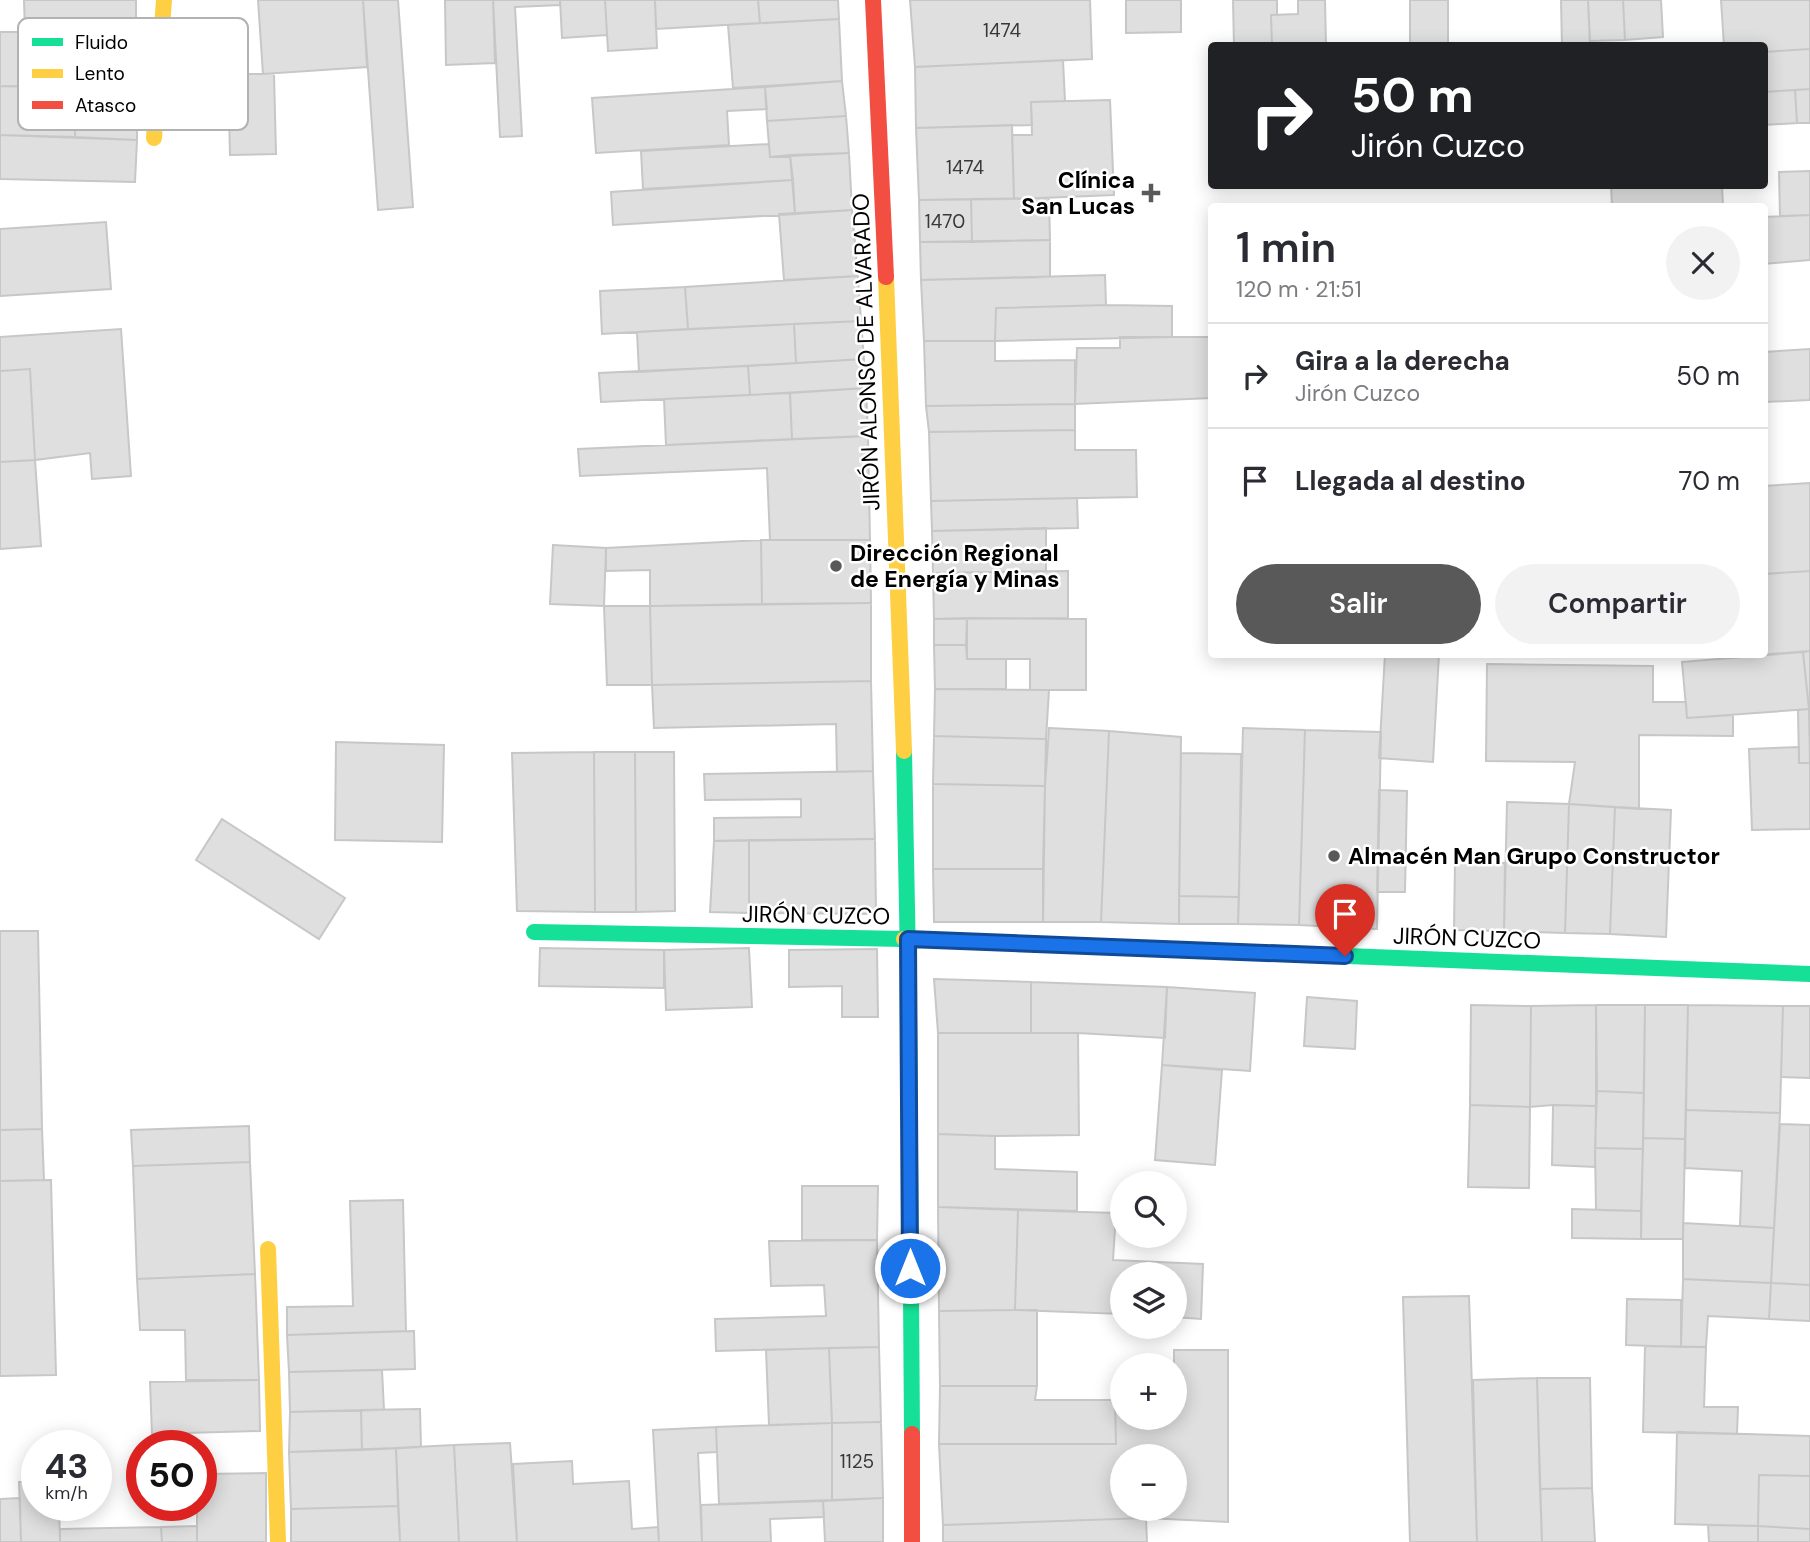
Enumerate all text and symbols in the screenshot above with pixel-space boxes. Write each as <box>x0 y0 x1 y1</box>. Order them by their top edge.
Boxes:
legend <box>18 18 248 130</box>
house number: 1474 <box>983 18 1021 43</box>
text: Fluido <box>75 30 128 55</box>
text: Lento <box>75 61 125 86</box>
text: 50 m <box>1351 63 1474 127</box>
icon: right <box>1236 70 1327 161</box>
text: Atasco <box>75 93 136 118</box>
text: Jirón Cuzco <box>1351 125 1525 167</box>
house number: 1474 <box>946 155 984 180</box>
place label: Clínica San Lucas <box>1021 165 1135 221</box>
marker: Clínica San Lucas <box>1141 183 1161 203</box>
street label: JIRÓN ALONSO DE ALVARADO <box>845 193 887 511</box>
house number: 1470 <box>925 209 965 234</box>
text: 1 min <box>1236 220 1336 275</box>
button: close <box>1666 226 1740 300</box>
text: 120 m · 21:51 <box>1236 274 1362 304</box>
text: Gira a la derecha <box>1295 344 1510 378</box>
icon: right <box>1236 357 1274 395</box>
text: 50 m <box>1676 359 1740 393</box>
text: Jirón Cuzco <box>1295 378 1420 408</box>
icon: arrive <box>1236 462 1274 500</box>
text: Llegada al destino <box>1295 464 1526 498</box>
text: 70 m <box>1679 464 1740 498</box>
place label: Dirección Regional de Energía y Minas <box>850 538 1060 594</box>
marker: Dirección Regional de Energía y Minas <box>828 558 844 574</box>
button: Salir <box>1236 564 1481 644</box>
button: Compartir <box>1495 564 1740 644</box>
place label: Almacén Man Grupo Constructor <box>1348 841 1720 871</box>
marker: Almacén Man Grupo Constructor <box>1326 848 1342 864</box>
pin <box>1315 884 1375 956</box>
icon: arrive <box>1326 895 1364 933</box>
street label: JIRÓN CUZCO <box>742 899 890 931</box>
street label: JIRÓN CUZCO <box>1392 920 1542 956</box>
map controls <box>1110 1171 1187 1521</box>
button: search <box>1110 1171 1187 1248</box>
position arrow <box>873 1231 947 1305</box>
button: layers <box>1110 1262 1187 1339</box>
button: + <box>1110 1353 1187 1430</box>
speed limit sign: 50 <box>126 1430 217 1521</box>
text: 43 <box>45 1443 88 1489</box>
button: − <box>1110 1444 1187 1521</box>
house number: 1125 <box>840 1449 874 1474</box>
text: km/h <box>45 1481 88 1505</box>

